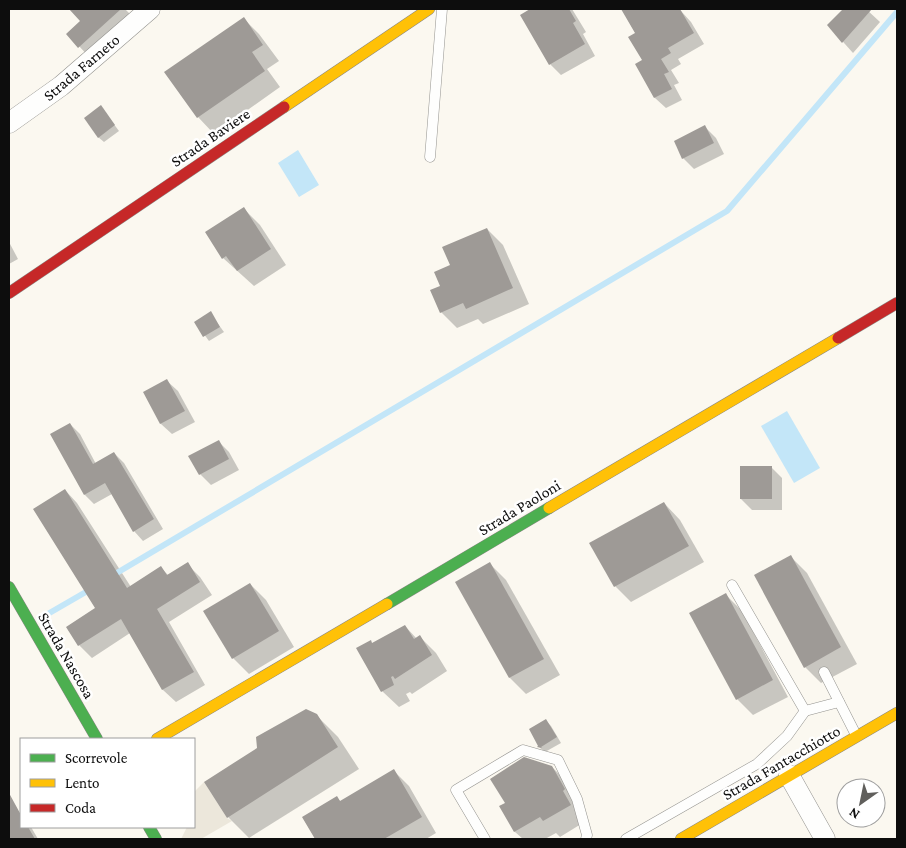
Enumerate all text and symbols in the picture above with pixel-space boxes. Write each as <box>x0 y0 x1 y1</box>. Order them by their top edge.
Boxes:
street label: Strada Farneto <box>40 31 123 104</box>
street label: Strada Baviere <box>168 105 253 170</box>
street label: Strada Paoloni <box>475 476 563 539</box>
street label: Strada Nascosa <box>35 609 98 702</box>
street label: Strada Fantacchiotto <box>719 722 843 803</box>
legend <box>20 738 195 828</box>
text: Scorrevole <box>65 750 128 766</box>
text: Lento <box>65 775 99 791</box>
north arrow <box>836 778 886 828</box>
text: Coda <box>65 800 96 816</box>
text: N <box>845 804 862 823</box>

